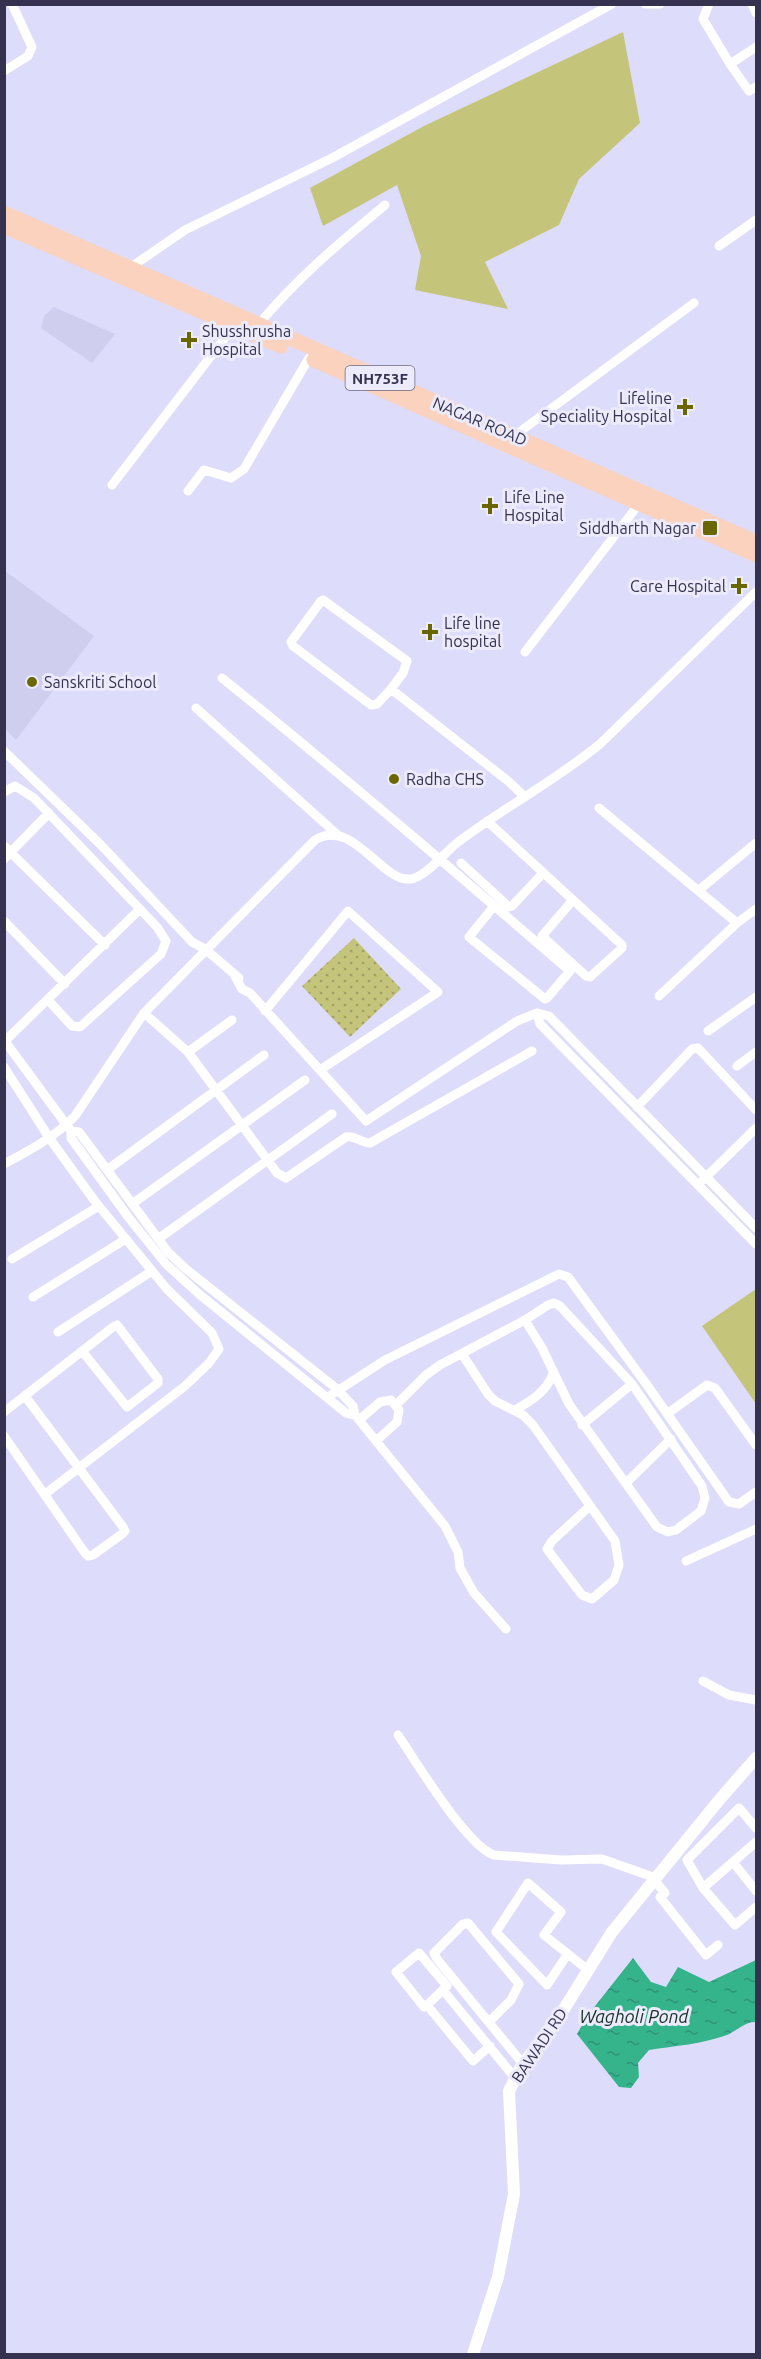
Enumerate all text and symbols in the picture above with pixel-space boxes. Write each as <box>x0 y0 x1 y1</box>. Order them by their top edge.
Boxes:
place label: Shusshrusha Hospital <box>202 322 291 358</box>
marker: Shusshrusha Hospital <box>180 331 198 349</box>
road number: NH753F <box>346 366 415 390</box>
place label: Lifeline Speciality Hospital <box>541 389 672 425</box>
street label: NAGAR ROAD <box>430 393 530 449</box>
marker: Lifeline Speciality Hospital <box>676 398 694 416</box>
place label: Life Line Hospital <box>504 488 565 524</box>
marker: Life Line Hospital <box>481 497 499 515</box>
place label: Siddharth Nagar <box>579 519 696 537</box>
marker: Siddharth Nagar <box>701 519 719 537</box>
place label: Care Hospital <box>630 577 726 595</box>
marker: Care Hospital <box>730 577 748 595</box>
place label: Life line hospital <box>444 614 501 650</box>
marker: Life line hospital <box>421 623 439 641</box>
place label: Sanskriti School <box>44 673 156 691</box>
marker: Sanskriti School <box>25 675 39 689</box>
place label: Radha CHS <box>406 770 484 788</box>
marker: Radha CHS <box>387 772 401 786</box>
street label: BAWADI RD <box>508 2004 570 2086</box>
water label: Wagholi Pond <box>579 2006 689 2026</box>

